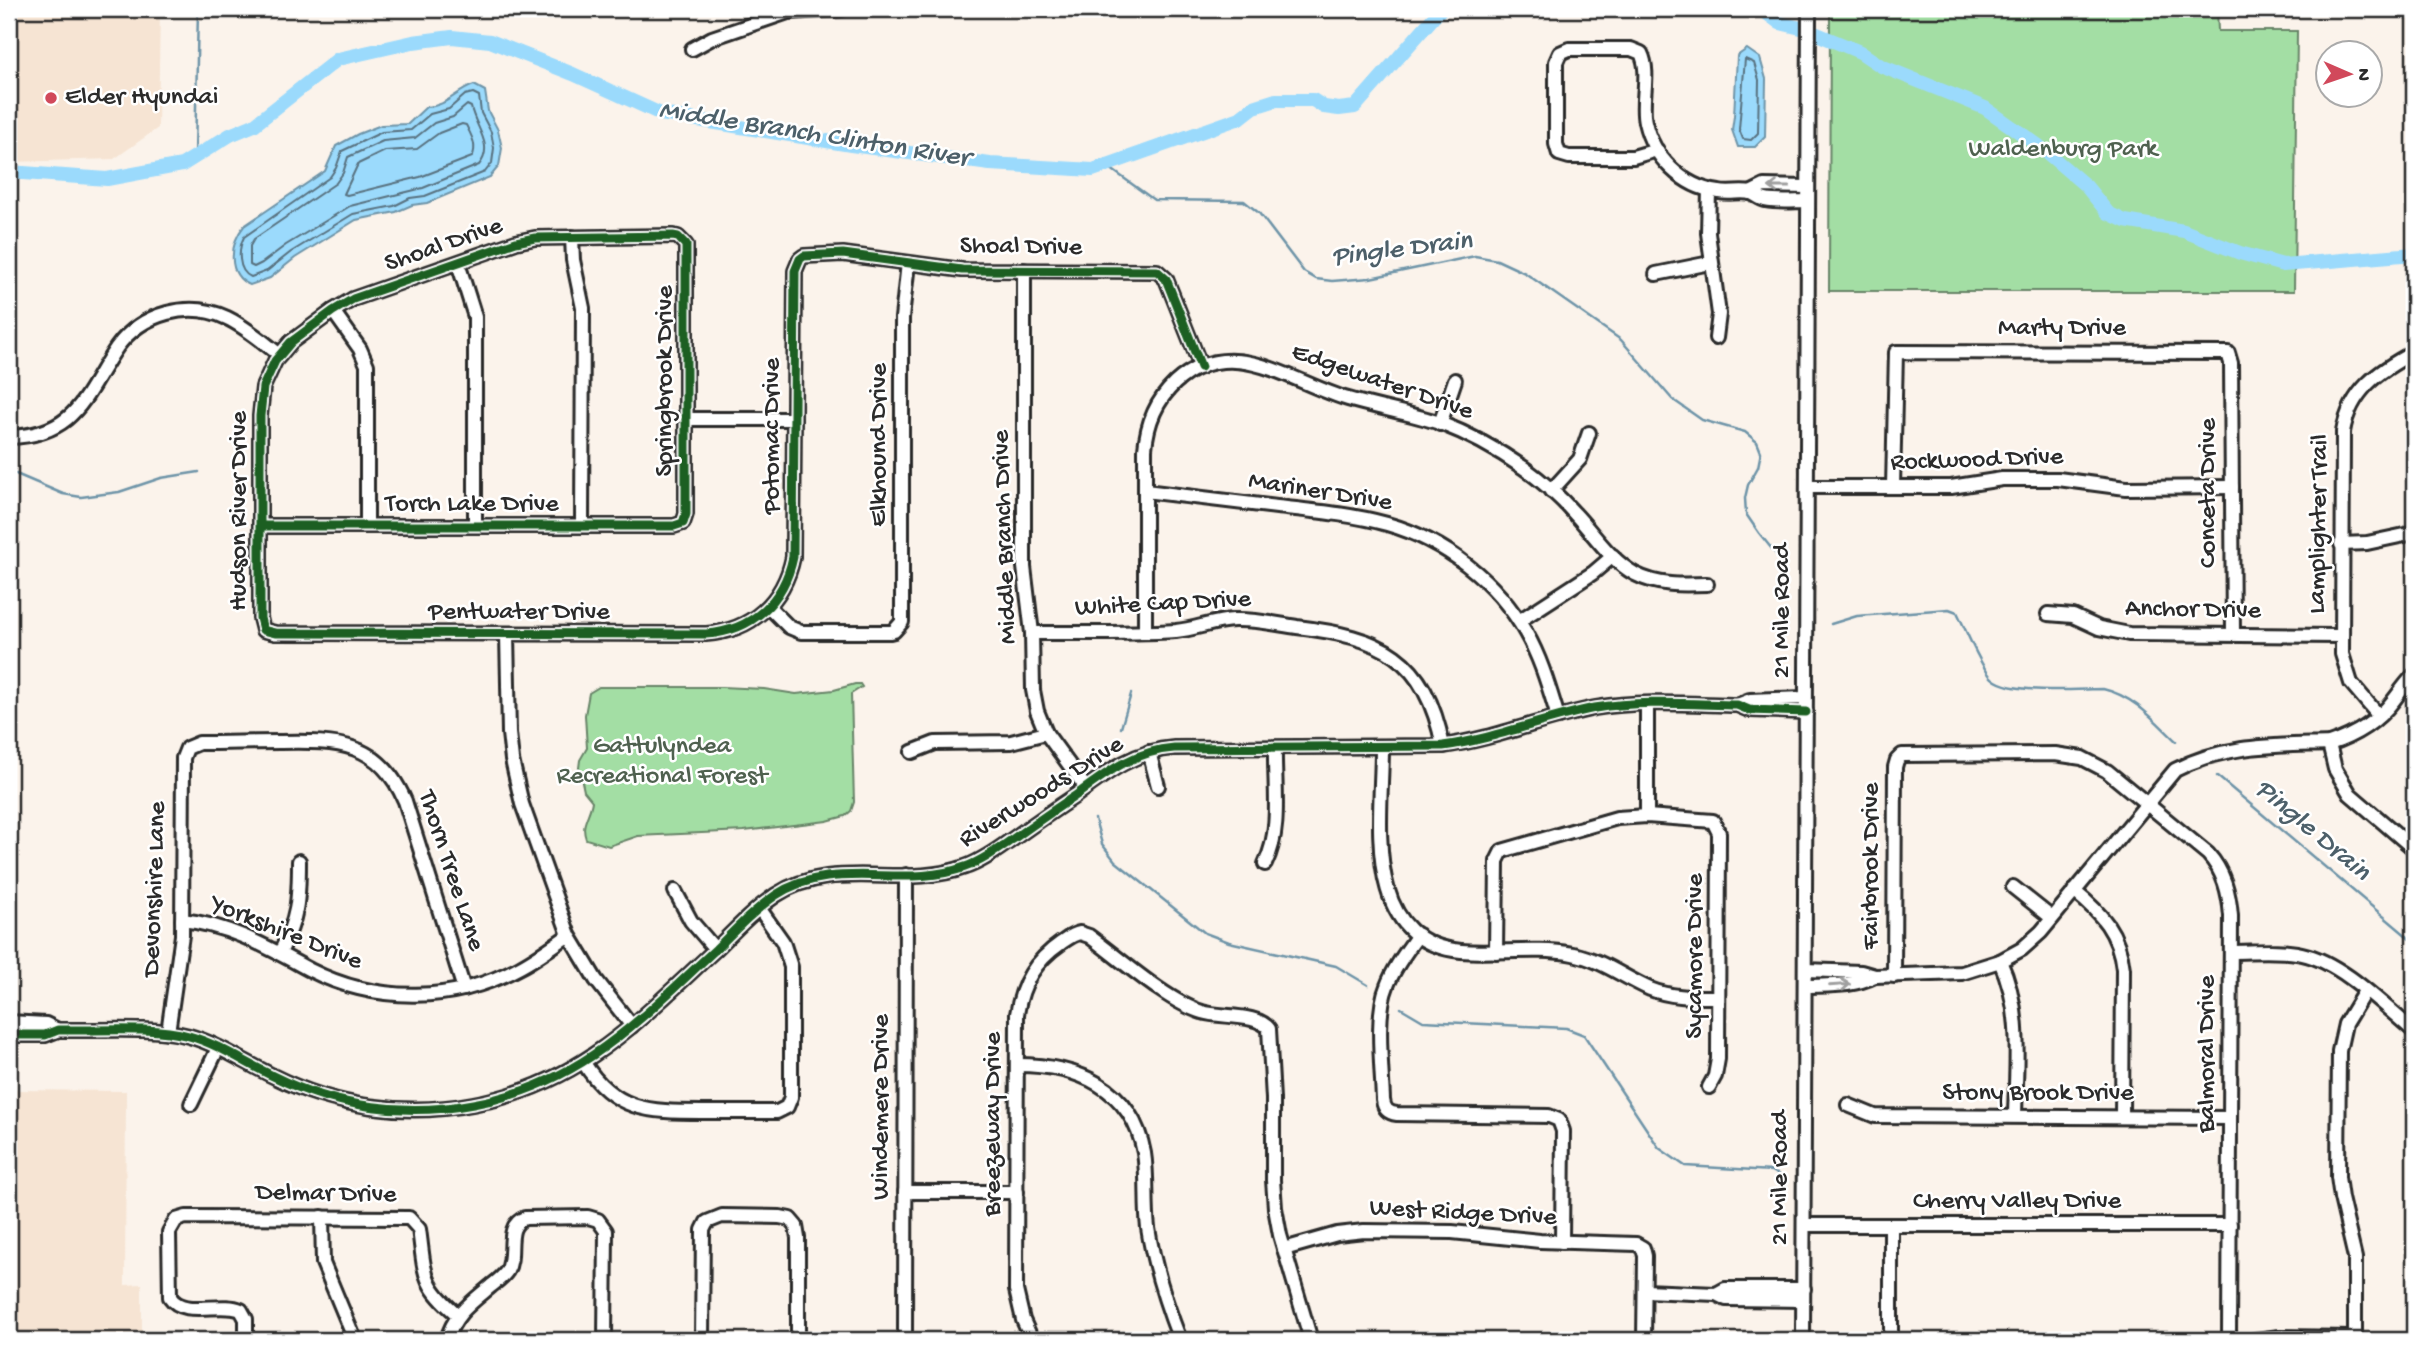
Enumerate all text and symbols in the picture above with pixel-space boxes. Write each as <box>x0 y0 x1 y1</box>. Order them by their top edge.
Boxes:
north arrow <box>2314 38 2384 108</box>
text: N <box>2351 68 2374 81</box>
place label: Elder Hyundai <box>65 83 218 114</box>
marker: Elder Hyundai <box>43 90 59 106</box>
water label: Middle Branch Clinton River <box>656 94 977 177</box>
park label: Waldenburg Park <box>1969 135 2160 166</box>
one-way arrow <box>1767 180 1790 193</box>
street label: Shoal Drive <box>381 211 508 281</box>
water label: Pingle Drain <box>1330 225 1475 275</box>
street label: Shoal Drive <box>959 231 1083 265</box>
street label: Springbrook Drive <box>651 285 682 477</box>
street label: Marty Drive <box>1998 314 2127 345</box>
street label: Edgewater Drive <box>1287 337 1478 429</box>
street label: Potomac Drive <box>758 357 789 515</box>
street label: Elkhound Drive <box>865 363 896 527</box>
street label: Hudson River Drive <box>225 410 256 611</box>
street label: Conceta Drive <box>2194 417 2225 568</box>
street label: Middle Branch Drive <box>987 429 1025 645</box>
street label: Lamplighter Trail <box>2303 434 2337 614</box>
street label: Rockwood Drive <box>1890 442 2064 480</box>
street label: Mariner Drive <box>1246 466 1395 520</box>
street label: Torch Lake Drive <box>383 490 559 521</box>
street label: 21 Mile Road <box>1768 542 1799 679</box>
street label: White Cap Drive <box>1074 585 1252 625</box>
street label: Anchor Drive <box>2125 594 2262 628</box>
street label: Pentwater Drive <box>427 598 610 629</box>
street label: Riverwoods Drive <box>954 730 1130 856</box>
park label: Gattulyndea Recreational Forest <box>557 732 770 793</box>
water label: Pingle Drain <box>2247 773 2377 889</box>
street label: Fairbrook Drive <box>1857 782 1888 950</box>
street label: Thorn Tree Lane <box>409 785 491 956</box>
street label: Devonshire Lane <box>137 800 175 979</box>
street label: Sycamore Drive <box>1681 873 1712 1039</box>
street label: Yorkshire Drive <box>204 889 367 979</box>
street label: Balmoral Drive <box>2193 975 2224 1134</box>
one-way arrow <box>1829 978 1852 991</box>
street label: Windemere Drive <box>867 1013 898 1200</box>
street label: Breezeway Drive <box>979 1031 1010 1217</box>
street label: Stony Brook Drive <box>1942 1079 2134 1110</box>
street label: 21 Mile Road <box>1766 1109 1797 1246</box>
street label: Delmar Drive <box>253 1178 397 1212</box>
street label: Cherry Valley Drive <box>1913 1187 2122 1218</box>
street label: West Ridge Drive <box>1369 1194 1558 1234</box>

